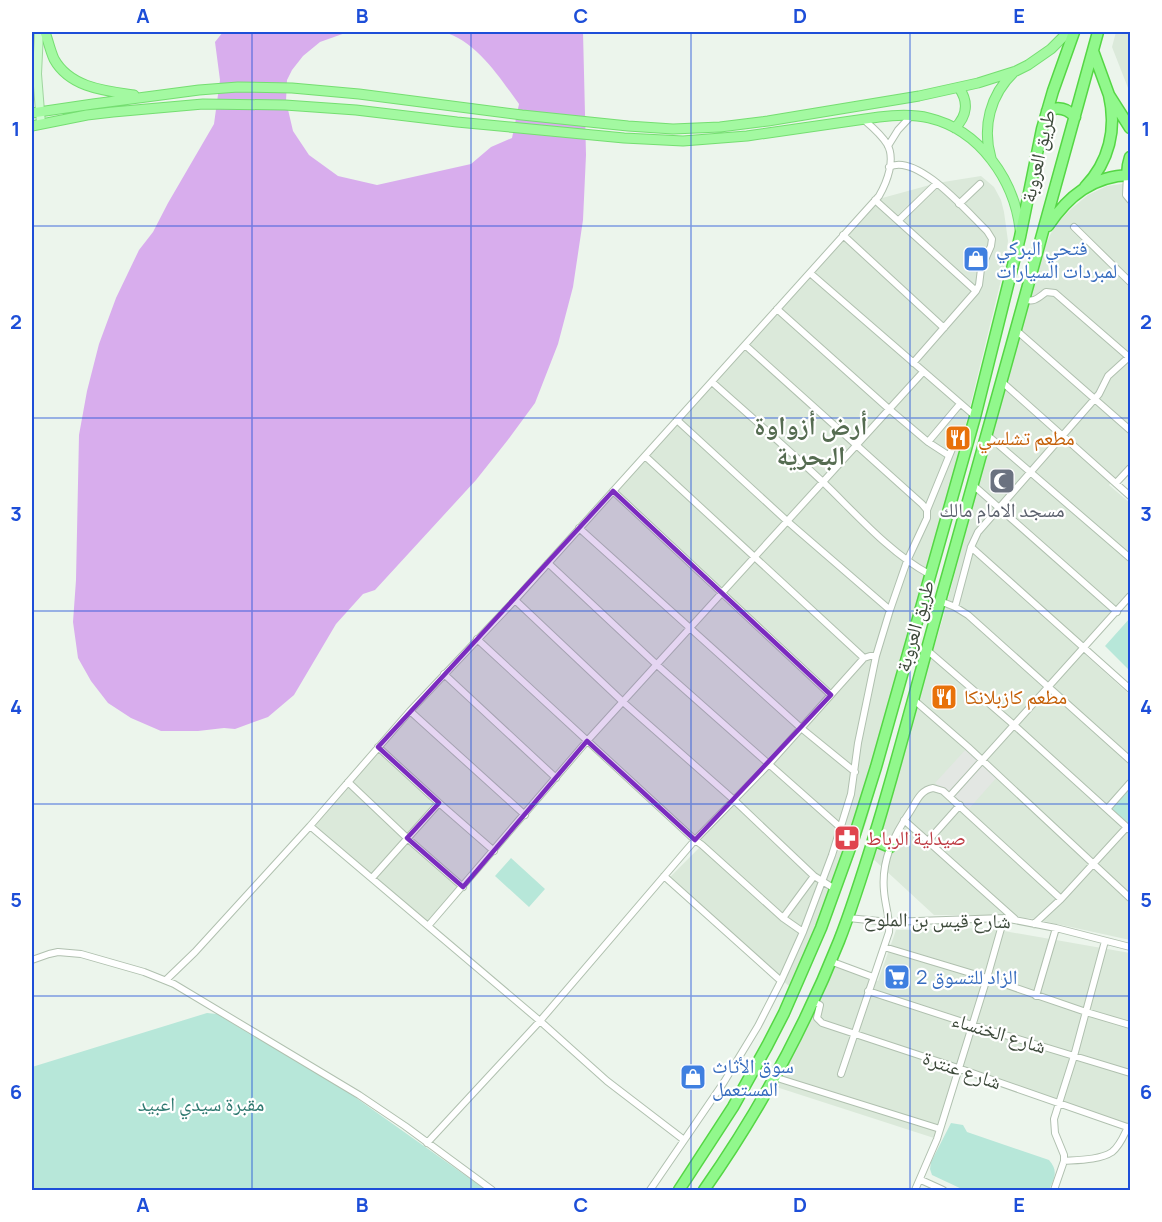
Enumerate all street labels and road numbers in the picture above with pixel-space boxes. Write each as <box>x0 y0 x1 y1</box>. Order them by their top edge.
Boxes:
street label: طريق العروبة <box>1014 107 1061 205</box>
street label: طريق العروبة <box>889 577 940 675</box>
street label: شارع قيس بن الملوح <box>863 905 1011 934</box>
street label: شارع الخنساء <box>949 1005 1050 1060</box>
street label: شارع عنترة <box>919 1044 1005 1096</box>

